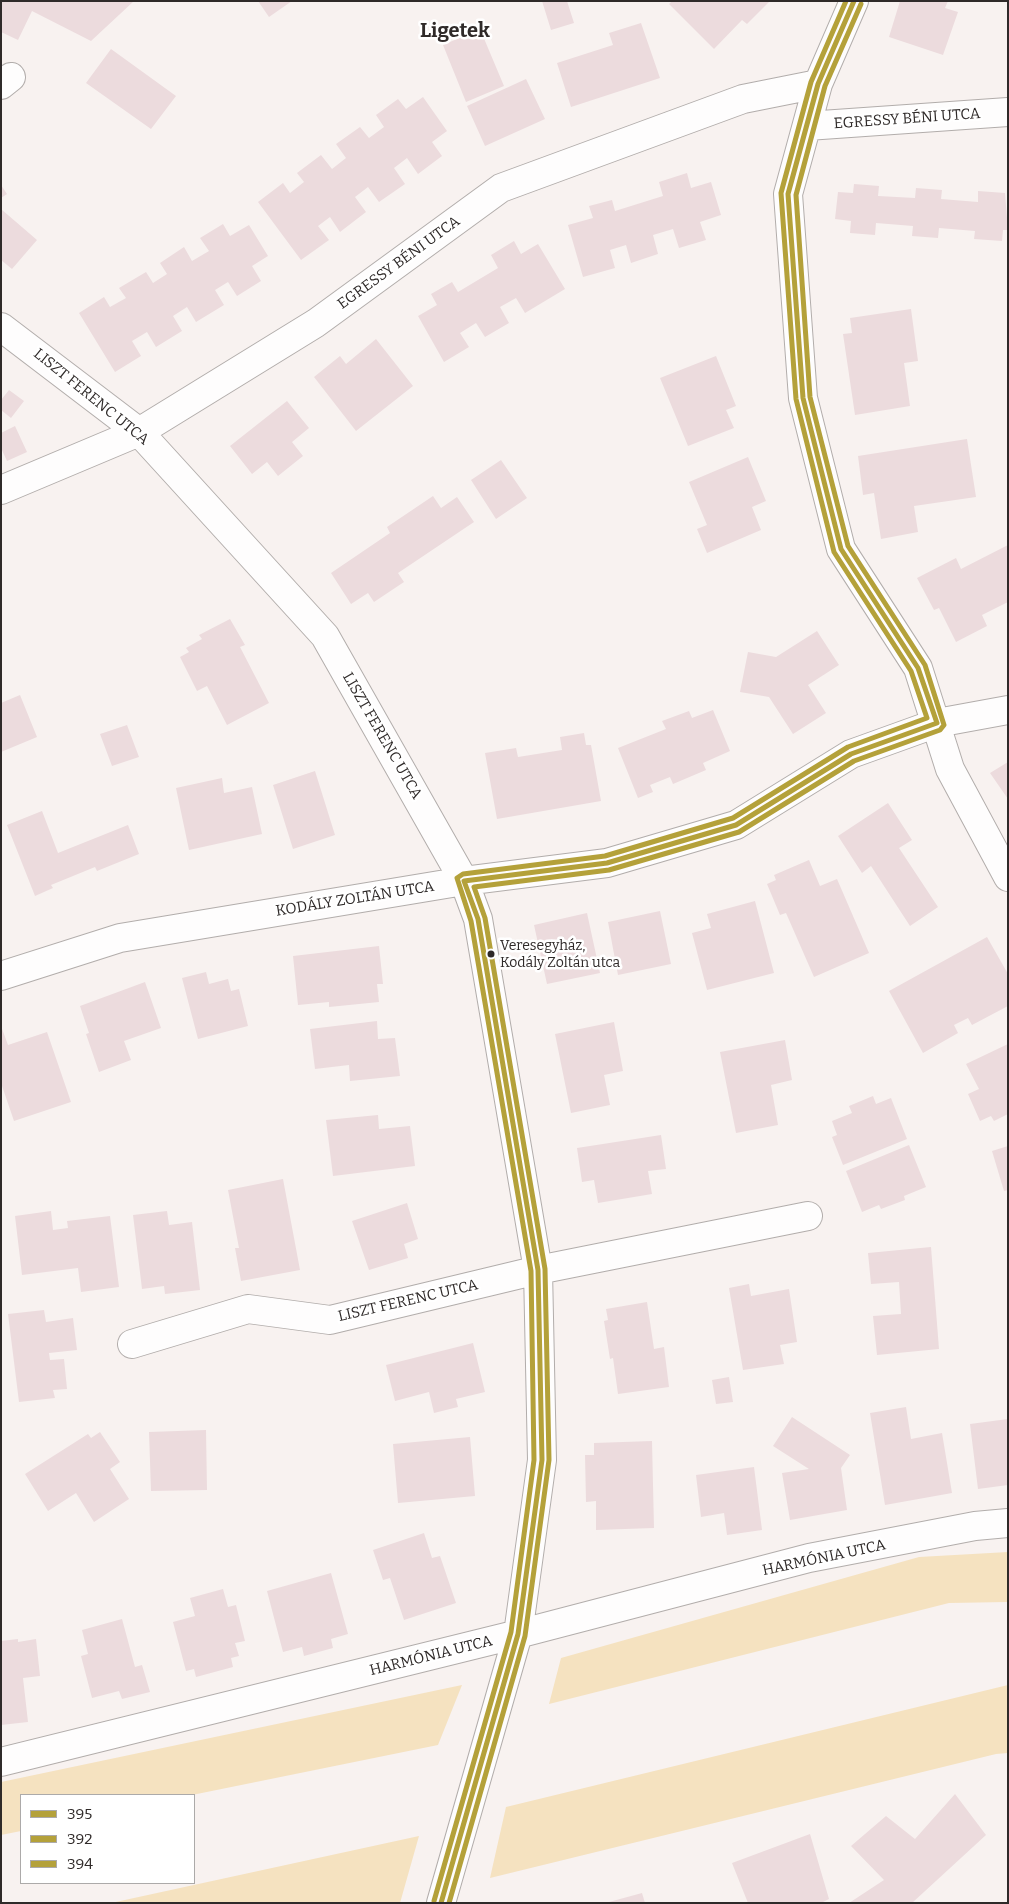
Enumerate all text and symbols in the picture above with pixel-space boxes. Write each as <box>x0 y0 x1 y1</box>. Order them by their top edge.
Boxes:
district label: Ligetek <box>420 19 490 43</box>
street label: EGRESSY BÉNI UTCA <box>833 105 981 133</box>
street label: EGRESSY BÉNI UTCA <box>334 213 464 313</box>
street label: LISZT FERENC UTCA <box>30 345 152 449</box>
street label: LISZT FERENC UTCA <box>338 670 426 802</box>
street label: KODÁLY ZOLTÁN UTCA <box>274 878 436 920</box>
place label: Veresegyház, Kodály Zoltán utca <box>500 938 620 970</box>
marker: Veresegyház, Kodály Zoltán utca <box>486 949 496 959</box>
street label: LISZT FERENC UTCA <box>336 1276 480 1326</box>
street label: HARMÓNIA UTCA <box>761 1536 887 1580</box>
street label: HARMÓNIA UTCA <box>368 1632 494 1680</box>
legend <box>20 1794 195 1884</box>
text: 395 <box>67 1805 92 1823</box>
text: 392 <box>67 1830 93 1848</box>
text: 394 <box>67 1855 93 1873</box>

